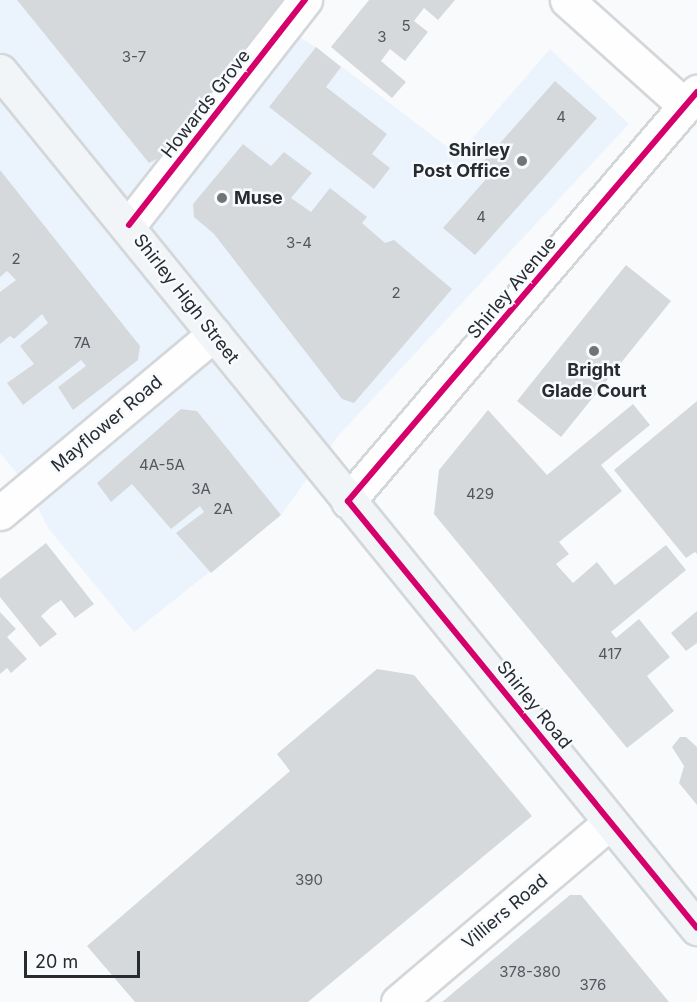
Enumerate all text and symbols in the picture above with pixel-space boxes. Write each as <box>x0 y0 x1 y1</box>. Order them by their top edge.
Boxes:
house number: 5 <box>401 17 411 35</box>
house number: 3 <box>377 28 387 46</box>
street label: Howards Grove <box>157 46 255 162</box>
house number: 3-7 <box>122 48 146 66</box>
house number: 4 <box>556 108 566 126</box>
place label: Shirley Post Office <box>413 140 510 182</box>
marker: Shirley Post Office <box>515 154 529 168</box>
place label: Muse <box>234 187 283 209</box>
marker: Muse <box>215 191 229 205</box>
house number: 4 <box>476 208 486 226</box>
street label: Shirley High Street <box>129 230 243 368</box>
street label: Shirley Avenue <box>463 233 561 343</box>
house number: 3-4 <box>286 234 312 252</box>
house number: 2 <box>11 250 21 268</box>
house number: 2 <box>391 284 401 302</box>
house number: 7A <box>73 334 91 352</box>
marker: Bright Glade Court <box>587 344 601 358</box>
place label: Bright Glade Court <box>541 360 647 403</box>
street label: Mayflower Road <box>47 371 167 477</box>
house number: 4A-5A <box>139 456 185 474</box>
house number: 3A <box>191 480 211 498</box>
house number: 429 <box>466 485 494 503</box>
house number: 2A <box>213 500 233 518</box>
house number: 417 <box>598 645 622 663</box>
street label: Shirley Road <box>492 657 576 753</box>
street label: Villiers Road <box>458 870 552 954</box>
house number: 390 <box>295 871 323 889</box>
scale bar <box>27 939 142 977</box>
text: 20 m <box>35 951 78 972</box>
house number: 378-380 <box>499 963 561 981</box>
house number: 376 <box>580 976 606 994</box>

